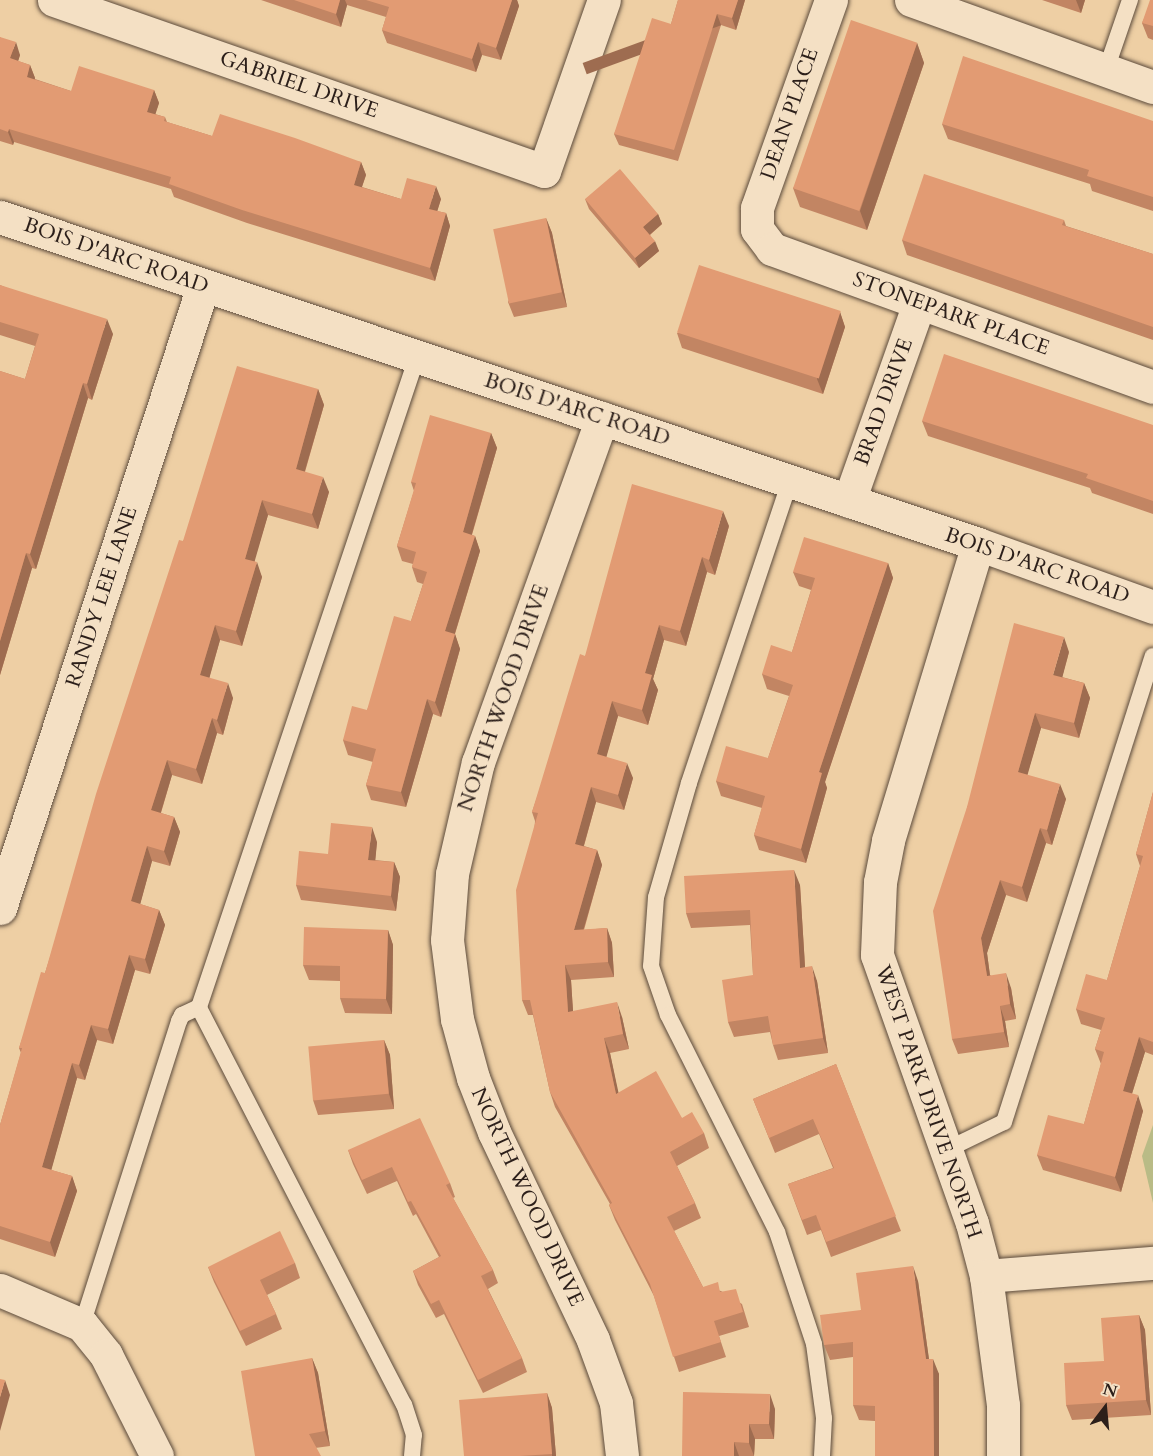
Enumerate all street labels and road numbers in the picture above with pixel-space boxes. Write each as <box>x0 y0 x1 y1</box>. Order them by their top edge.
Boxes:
street label: DEAN PLACE <box>756 45 824 183</box>
street label: GABRIEL DRIVE <box>216 46 382 124</box>
street label: BOIS D'ARC ROAD <box>20 213 212 299</box>
street label: STONEPARK PLACE <box>849 267 1053 361</box>
street label: BRAD DRIVE <box>849 335 919 469</box>
street label: BOIS D'ARC ROAD <box>481 368 673 452</box>
street label: RANDY LEE LANE <box>61 503 143 691</box>
street label: BOIS D'ARC ROAD <box>941 523 1133 609</box>
street label: NORTH WOOD DRIVE <box>453 581 555 815</box>
street label: WEST PARK DRIVE NORTH <box>869 962 987 1242</box>
street label: NORTH WOOD DRIVE <box>465 1084 589 1310</box>

